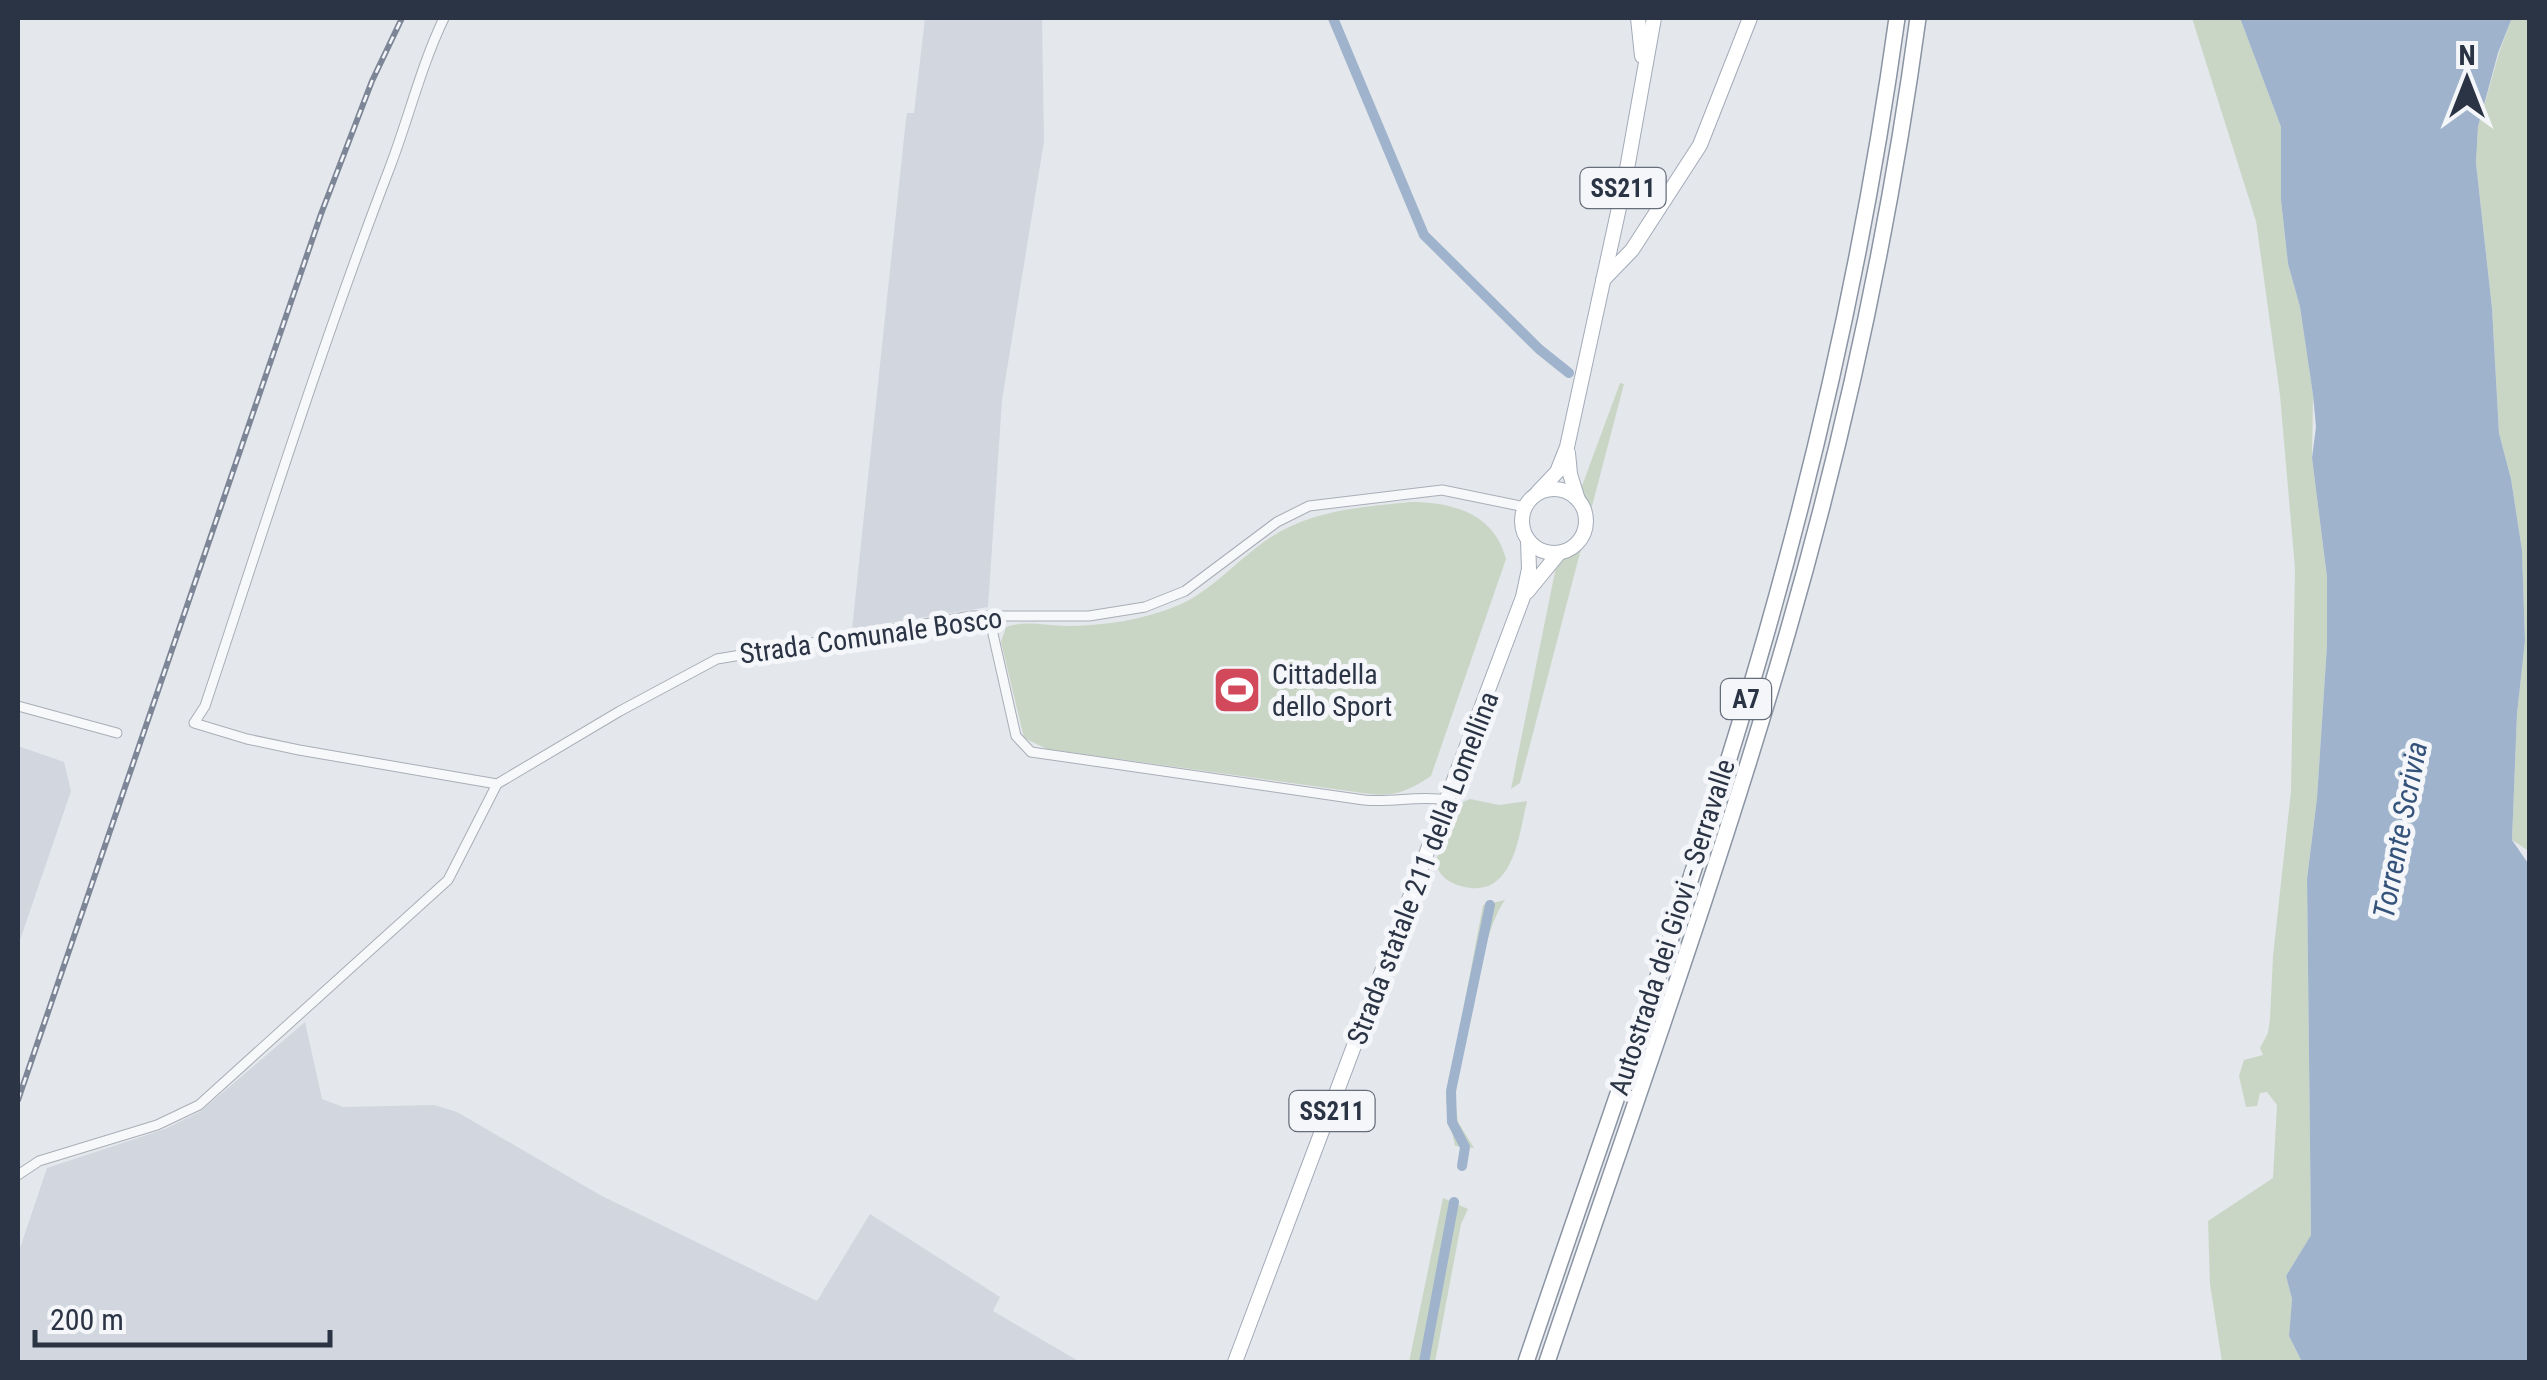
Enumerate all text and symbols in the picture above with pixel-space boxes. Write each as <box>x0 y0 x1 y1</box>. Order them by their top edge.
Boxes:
north arrow <box>2417 30 2517 130</box>
text: N <box>2458 39 2476 72</box>
road number: SS211 <box>1580 168 1666 208</box>
street label: Strada Comunale Bosco <box>738 601 1004 671</box>
place label: Cittadella dello Sport <box>1272 658 1392 723</box>
sports icon: Cittadella dello Sport <box>1211 664 1263 716</box>
road number: A7 <box>1721 679 1771 719</box>
street label: Strada statale 211 della Lomellina <box>1340 687 1506 1049</box>
water label: Torrente Scrivia <box>2366 738 2434 922</box>
street label: Autostrada dei Giovi - Serravalle <box>1602 755 1742 1099</box>
road number: SS211 <box>1290 1091 1374 1131</box>
scale bar <box>35 1285 330 1347</box>
text: 200 m <box>50 1302 124 1337</box>

